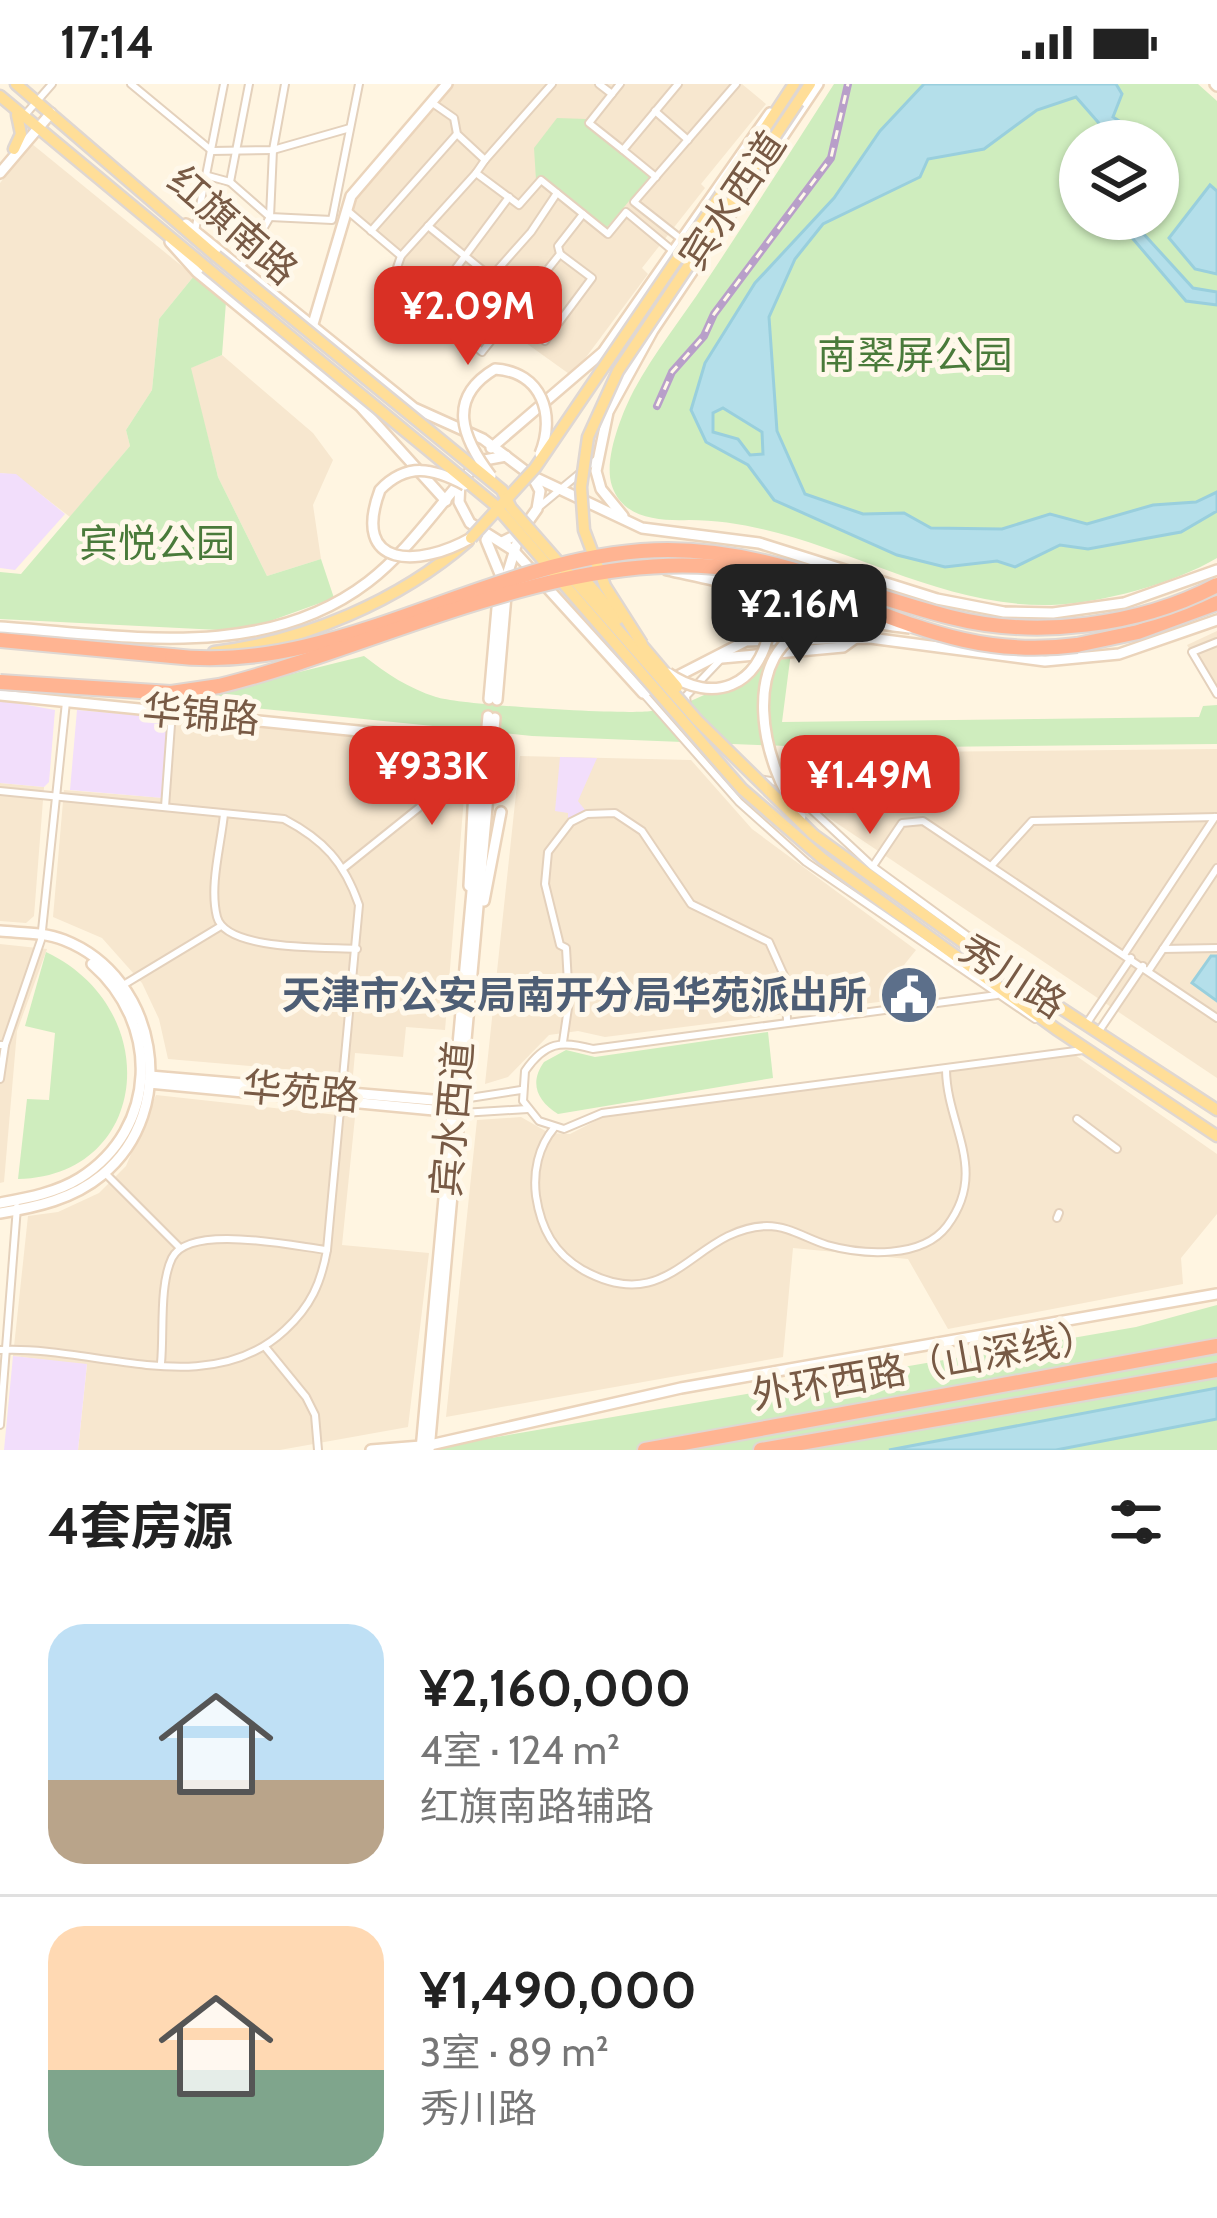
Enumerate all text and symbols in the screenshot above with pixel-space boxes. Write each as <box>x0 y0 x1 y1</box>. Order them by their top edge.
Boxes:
text: 17:14 <box>60 15 154 69</box>
map controls <box>1059 120 1179 240</box>
button: layers <box>1059 120 1179 240</box>
street label: 宾水西道 <box>668 122 796 278</box>
street label: 红旗南路 <box>158 156 308 294</box>
pin: ¥2.09M <box>370 266 566 368</box>
text: ¥2.09M <box>401 281 535 329</box>
park label: 南翠屏公园 <box>817 331 1013 379</box>
park label: 宾悦公园 <box>79 519 235 567</box>
pin: ¥2.16M <box>701 564 897 666</box>
text: ¥2.16M <box>739 579 859 627</box>
street label: 华锦路 <box>141 685 261 743</box>
pin: ¥933K <box>348 726 516 828</box>
pin: ¥1.49M <box>772 735 968 837</box>
text: ¥933K <box>376 741 488 789</box>
text: ¥1.49M <box>808 750 932 798</box>
street label: 秀川路 <box>951 924 1075 1028</box>
public building icon: 天津市公安局南开分局华苑派出所 <box>878 964 940 1026</box>
place label: 天津市公安局南开分局华苑派出所 <box>282 971 867 1019</box>
street label: 宾水西道 <box>421 1039 483 1199</box>
street label: 华苑路 <box>241 1062 361 1120</box>
street label: 外环西路（山深线） <box>748 1311 1102 1419</box>
icon: filters <box>1103 1489 1169 1555</box>
text: 4套房源 <box>48 1495 233 1557</box>
text: ¥2,160,000 <box>420 1657 691 1719</box>
icon: home <box>144 1672 288 1816</box>
text: 4室 · 124 m² <box>420 1726 620 1774</box>
text: 红旗南路辅路 <box>420 1782 654 1830</box>
text: ¥1,490,000 <box>420 1959 697 2021</box>
icon: home <box>144 1974 288 2118</box>
text: 3室 · 89 m² <box>420 2028 609 2076</box>
text: 秀川路 <box>420 2084 537 2132</box>

